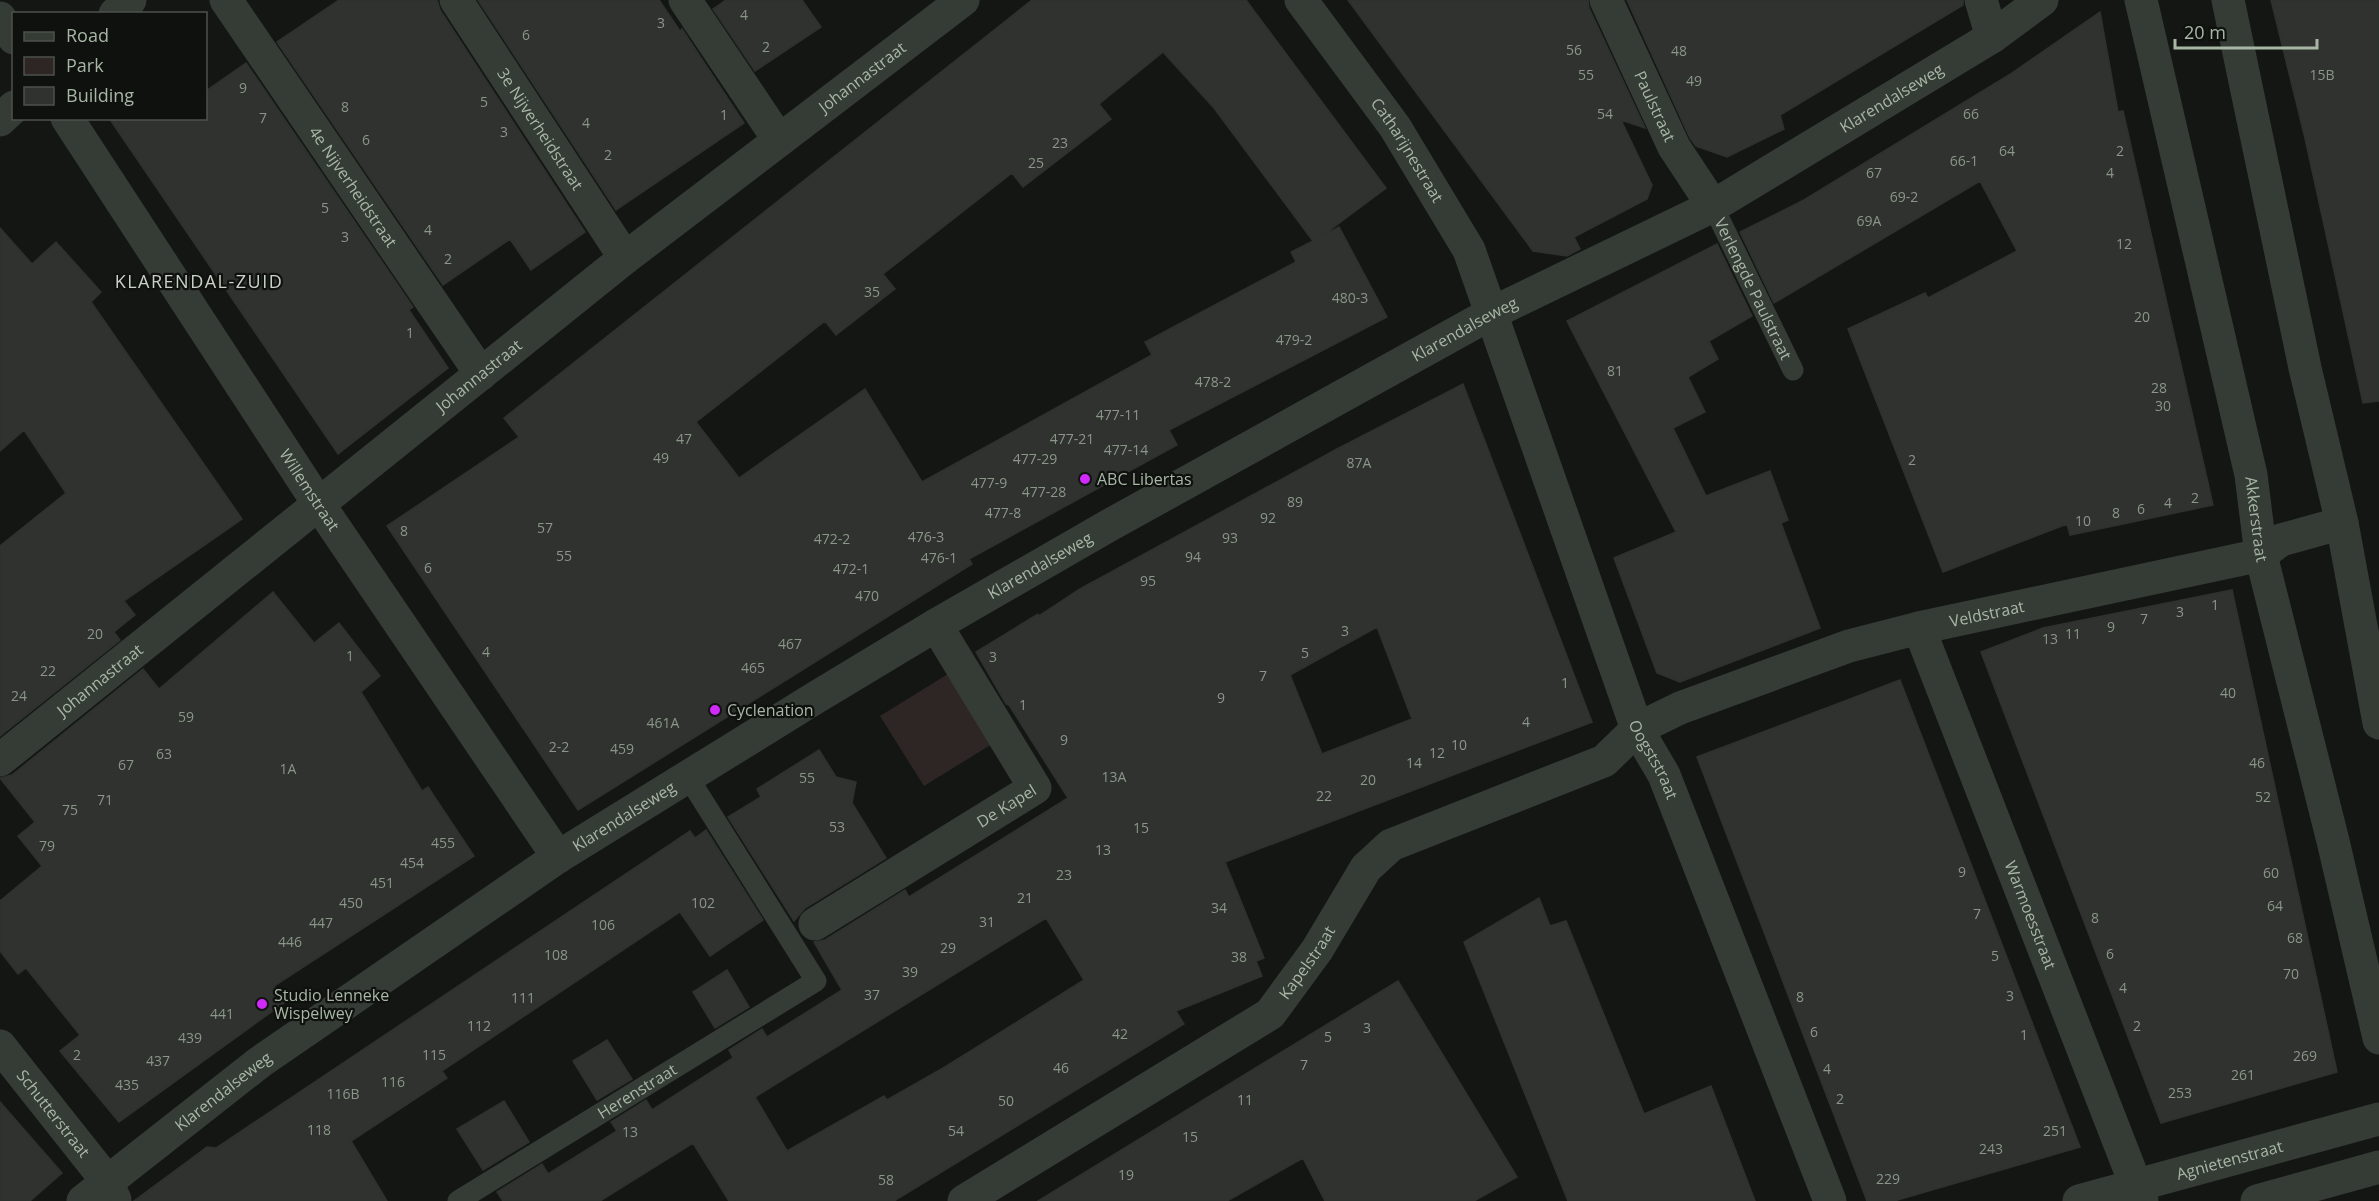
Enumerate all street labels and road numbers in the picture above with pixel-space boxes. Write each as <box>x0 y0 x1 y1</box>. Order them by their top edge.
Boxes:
street label: Johannastraat <box>812 36 911 119</box>
street label: Klarendalseweg <box>1835 58 1948 138</box>
street label: 3e Nijverheidstraat <box>494 64 588 194</box>
street label: Paulstraat <box>1629 67 1681 145</box>
street label: Catharijnestraat <box>1366 93 1449 207</box>
street label: 4e Nijverheidstraat <box>304 122 403 252</box>
street label: Verlengde Paulstraat <box>1709 214 1797 364</box>
street label: Klarendalseweg <box>1407 291 1521 367</box>
street label: Johannastraat <box>430 334 527 418</box>
street label: Willemstraat <box>275 445 345 535</box>
street label: Akkerstraat <box>2240 475 2273 564</box>
street label: Klarendalseweg <box>983 526 1096 604</box>
street label: Veldstraat <box>1948 595 2026 632</box>
street label: Johannastraat <box>51 638 148 722</box>
street label: Oogststraat <box>1624 717 1684 803</box>
street label: Klarendalseweg <box>568 776 680 857</box>
street label: De Kapel <box>972 779 1040 832</box>
street label: Warmoesstraat <box>2000 858 2062 973</box>
street label: Kapelstraat <box>1274 921 1340 1004</box>
street label: Klarendalseweg <box>170 1046 276 1136</box>
street label: Herenstraat <box>593 1058 681 1124</box>
street label: Schutterstraat <box>12 1065 95 1162</box>
street label: Agnietenstraat <box>2174 1135 2285 1185</box>

